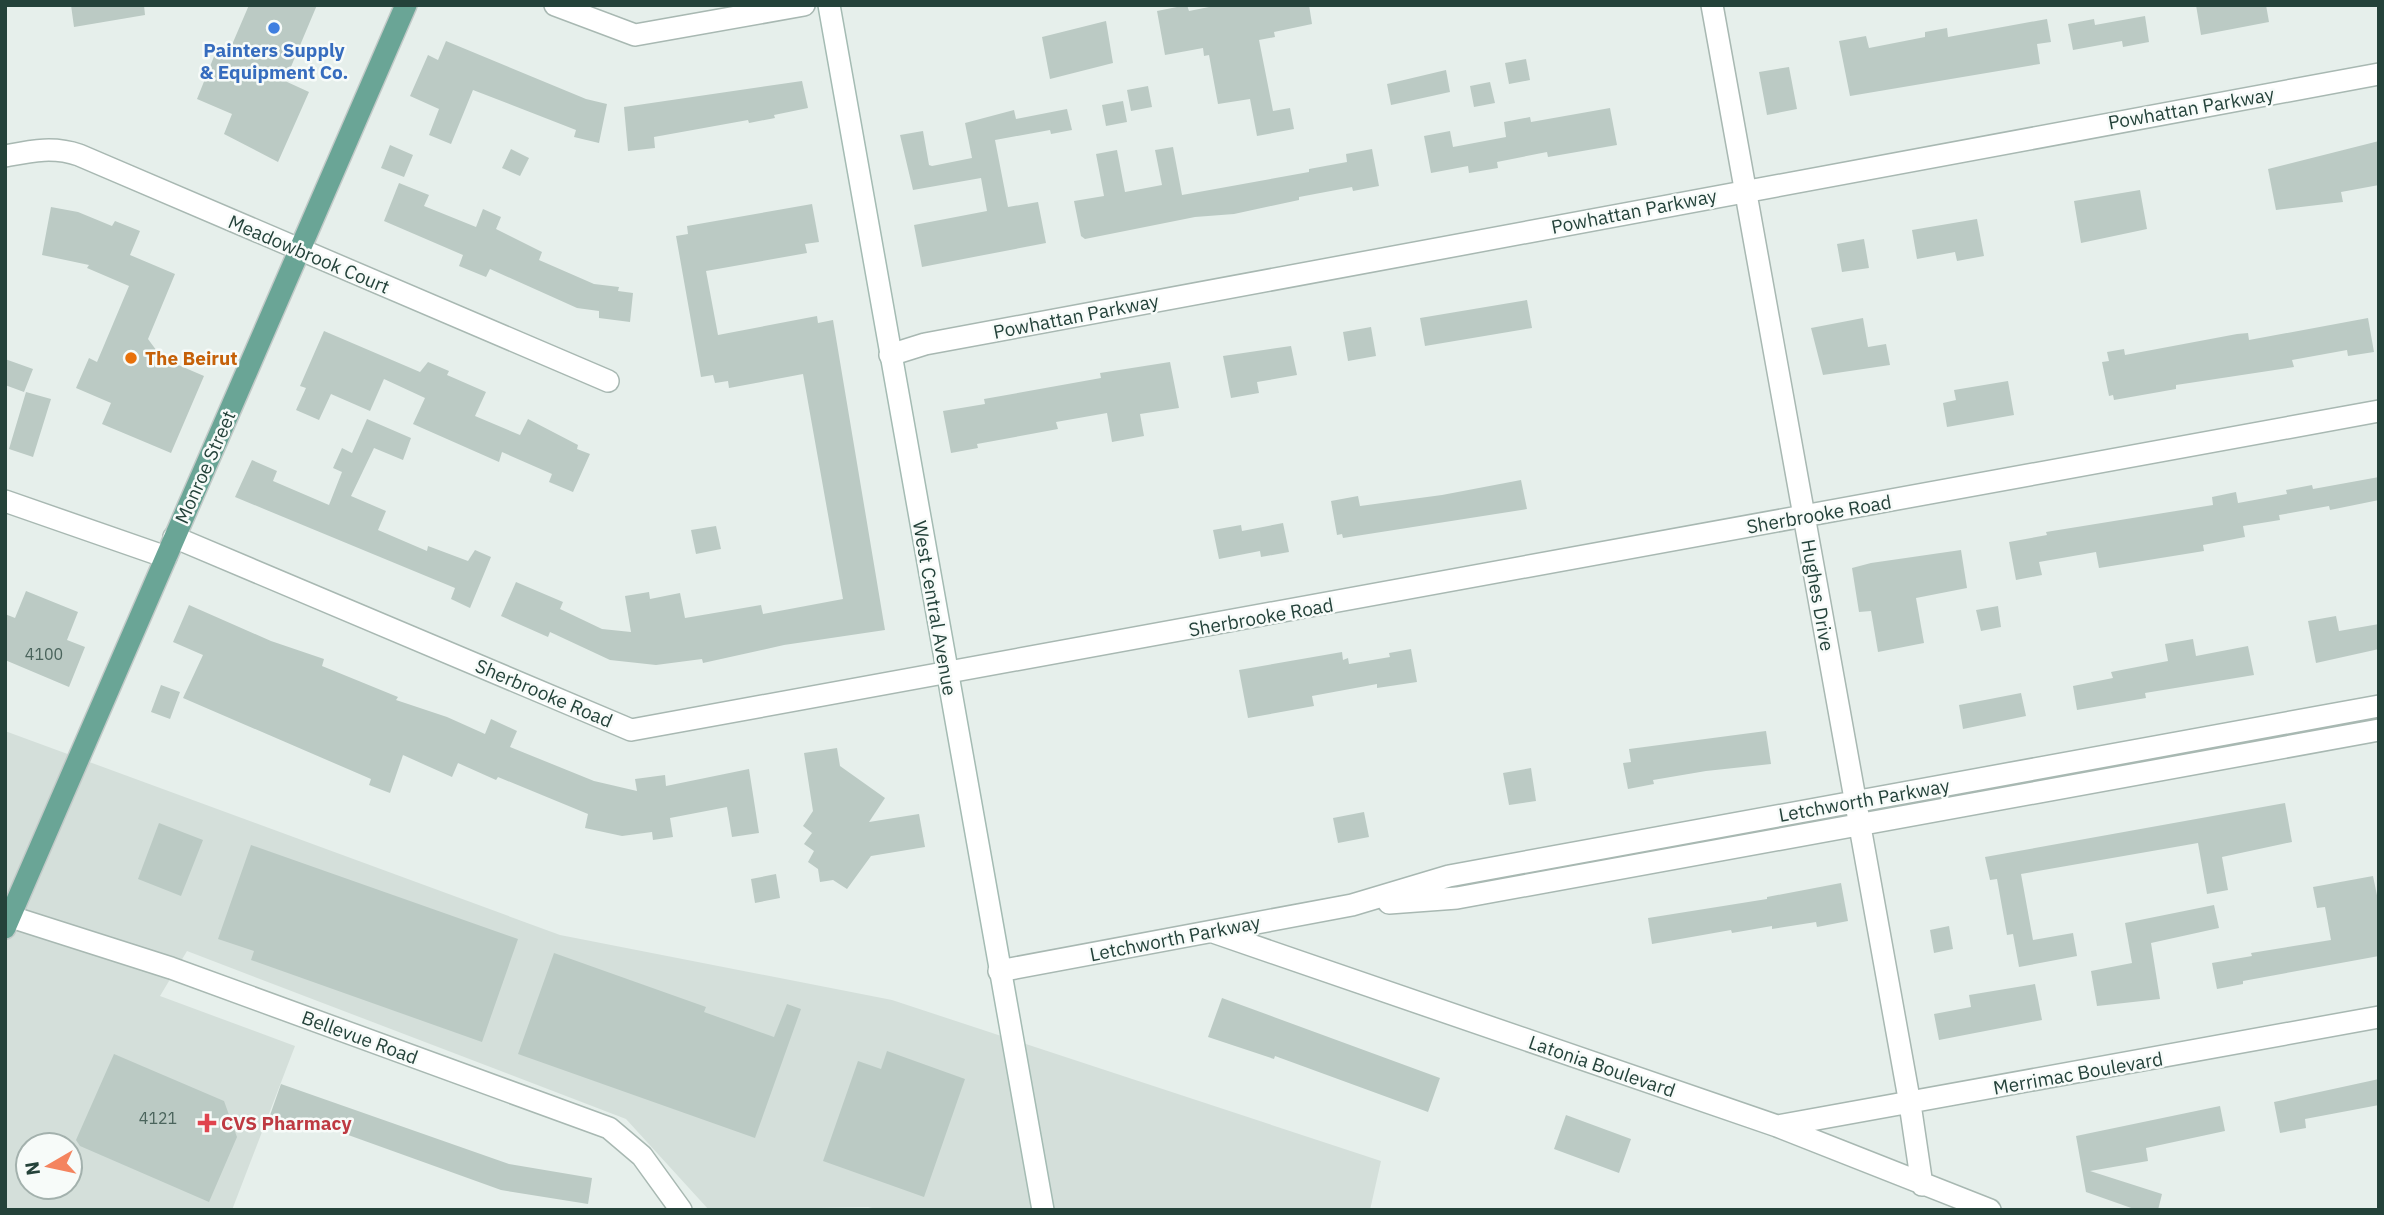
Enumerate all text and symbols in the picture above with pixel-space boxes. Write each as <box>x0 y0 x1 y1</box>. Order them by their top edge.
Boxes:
marker: Painters Supply & Equipment Co. <box>266 20 282 36</box>
place label: Painters Supply & Equipment Co. <box>200 38 348 84</box>
street label: Powhattan Parkway <box>2106 81 2276 134</box>
street label: Powhattan Parkway <box>1549 183 1719 239</box>
street label: Meadowbrook Court <box>225 209 393 299</box>
street label: Powhattan Parkway <box>991 288 1161 344</box>
place label: The Beirut <box>145 346 238 370</box>
marker: The Beirut <box>123 350 139 366</box>
street label: Monroe Street <box>169 407 241 527</box>
street label: Sherbrooke Road <box>1745 489 1893 539</box>
street label: West Central Avenue <box>908 519 962 697</box>
street label: Hughes Drive <box>1796 537 1840 653</box>
street label: Sherbrooke Road <box>1187 592 1335 642</box>
house number: 4100 <box>25 644 63 664</box>
street label: Sherbrooke Road <box>472 653 616 733</box>
street label: Letchworth Parkway <box>1777 773 1952 827</box>
street label: Letchworth Parkway <box>1088 910 1263 966</box>
street label: Bellevue Road <box>299 1005 421 1069</box>
street label: Latonia Boulevard <box>1526 1030 1678 1102</box>
street label: Merrimac Boulevard <box>1991 1046 2165 1100</box>
house number: 4121 <box>139 1108 177 1128</box>
place label: CVS Pharmacy <box>221 1111 352 1135</box>
marker: CVS Pharmacy <box>199 1115 215 1131</box>
north arrow <box>14 1131 84 1201</box>
text: N <box>19 1160 45 1177</box>

